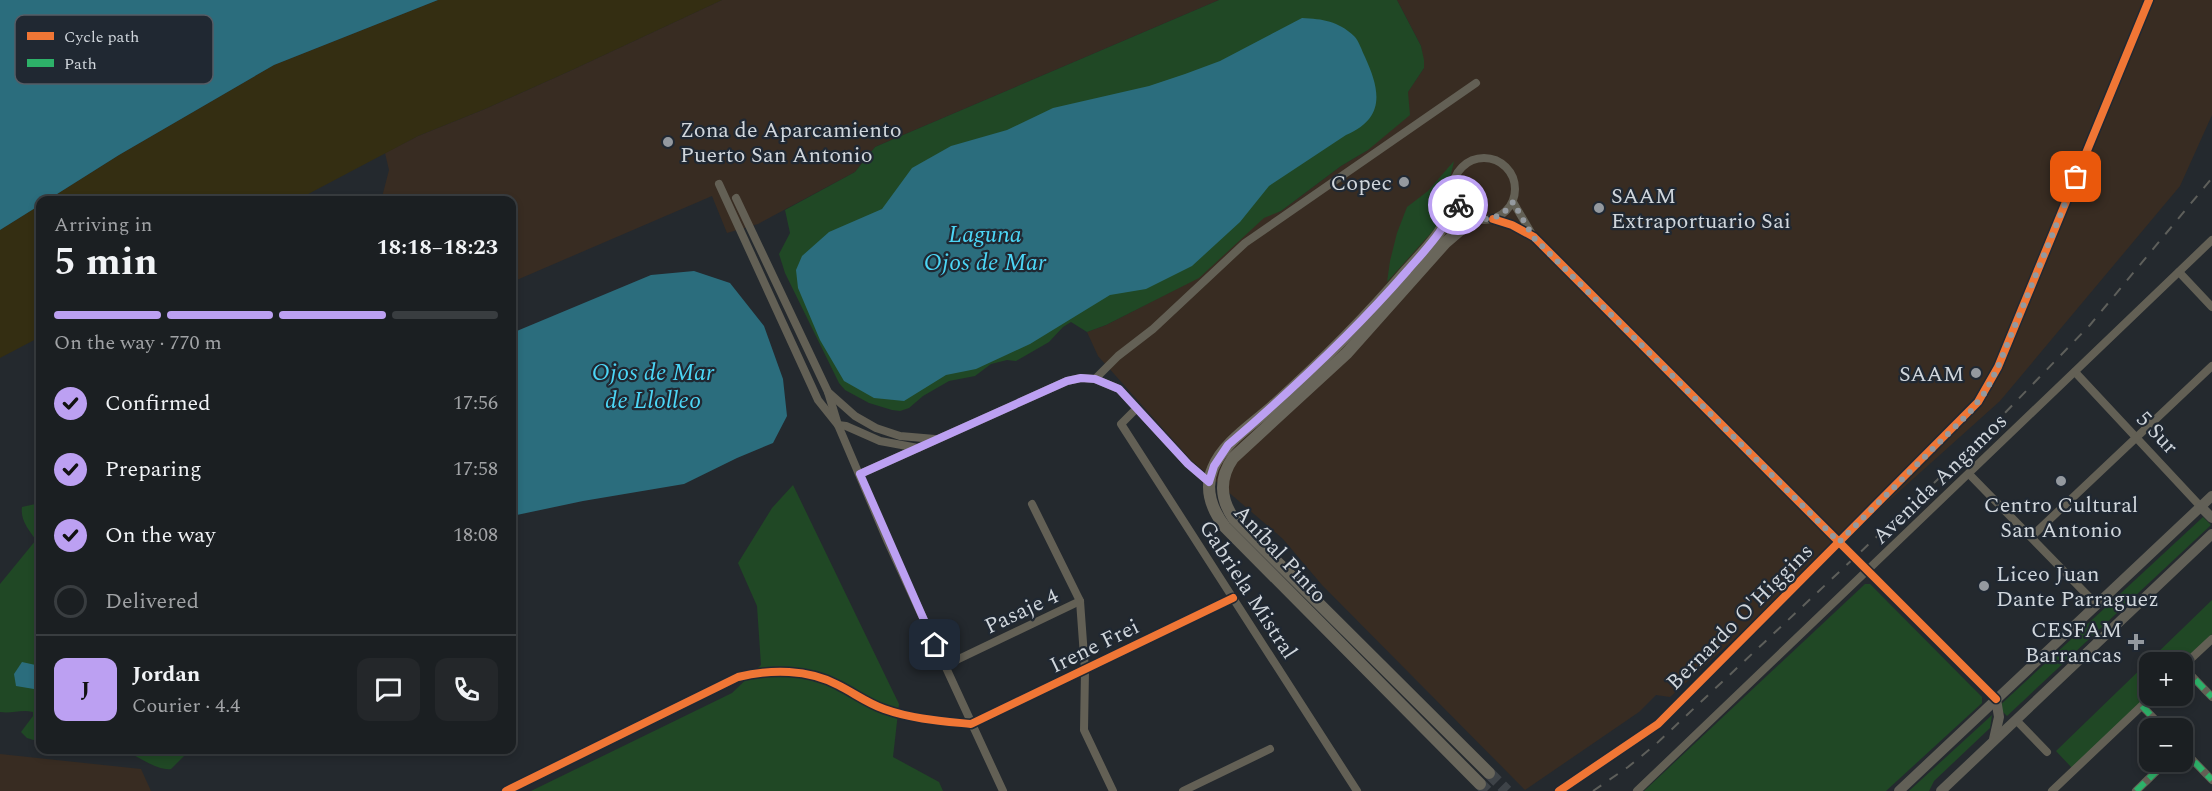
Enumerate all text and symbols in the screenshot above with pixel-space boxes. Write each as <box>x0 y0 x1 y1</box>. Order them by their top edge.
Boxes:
legend <box>15 15 213 84</box>
text: Cycle path <box>64 25 139 49</box>
text: Path <box>64 52 97 76</box>
place label: Zona de Aparcamiento Puerto San Antonio <box>680 114 902 172</box>
marker: Zona de Aparcamiento Puerto San Antonio <box>661 135 675 149</box>
pin <box>2050 151 2101 202</box>
icon: bag <box>2059 160 2092 193</box>
place label: Copec <box>1330 167 1392 200</box>
marker: Copec <box>1397 175 1411 189</box>
courier <box>1428 175 1488 235</box>
place label: SAAM Extraportuario Sai <box>1611 180 1791 238</box>
icon: bike <box>1442 189 1475 222</box>
marker: SAAM Extraportuario Sai <box>1592 201 1606 215</box>
text: Arriving in <box>54 210 152 240</box>
water label: Laguna Ojos de Mar <box>924 217 1047 281</box>
text: 18:18–18:23 <box>376 231 498 264</box>
text: 5 min <box>54 233 158 292</box>
text: On the way · 770 m <box>54 328 222 358</box>
water label: Ojos de Mar de Llolleo <box>592 355 715 419</box>
place label: SAAM <box>1899 358 1964 391</box>
marker: SAAM <box>1969 366 1983 380</box>
icon: check <box>54 387 87 420</box>
text: Confirmed <box>105 387 211 420</box>
text: 17:56 <box>453 388 498 418</box>
street label: 5 Sur <box>2128 404 2186 462</box>
street label: Avenida Angamos <box>1865 406 2015 552</box>
icon: check <box>54 453 87 486</box>
text: Preparing <box>105 453 202 486</box>
text: 17:58 <box>453 454 498 484</box>
marker: Centro Cultural San Antonio <box>2054 474 2068 488</box>
place label: Centro Cultural San Antonio <box>1984 489 2138 547</box>
street label: Aníbal Pinto <box>1225 497 1334 611</box>
street label: Gabriela Mistral <box>1190 514 1305 666</box>
icon: check <box>54 519 87 552</box>
text: On the way <box>105 519 216 552</box>
text: 18:08 <box>453 520 498 550</box>
street label: Bernardo O'Higgins <box>1659 536 1821 698</box>
place label: Liceo Juan Dante Parraguez <box>1996 558 2159 616</box>
marker: Liceo Juan Dante Parraguez <box>1977 579 1991 593</box>
street label: Pasaje 4 <box>979 580 1064 643</box>
text: Delivered <box>105 585 199 618</box>
street label: Irene Frei <box>1044 610 1145 682</box>
place label: CESFAM Barrancas <box>2025 614 2122 672</box>
pin <box>909 619 960 670</box>
icon: home <box>918 628 951 661</box>
marker: CESFAM Barrancas <box>2127 633 2145 651</box>
map controls <box>2139 652 2193 772</box>
button: + <box>2139 652 2193 706</box>
text: Jordan <box>132 658 200 691</box>
button: chat <box>357 658 420 721</box>
button: phone <box>435 658 498 721</box>
text: J <box>81 673 90 706</box>
text: Courier · 4.4 <box>132 691 240 721</box>
button: − <box>2139 718 2193 772</box>

